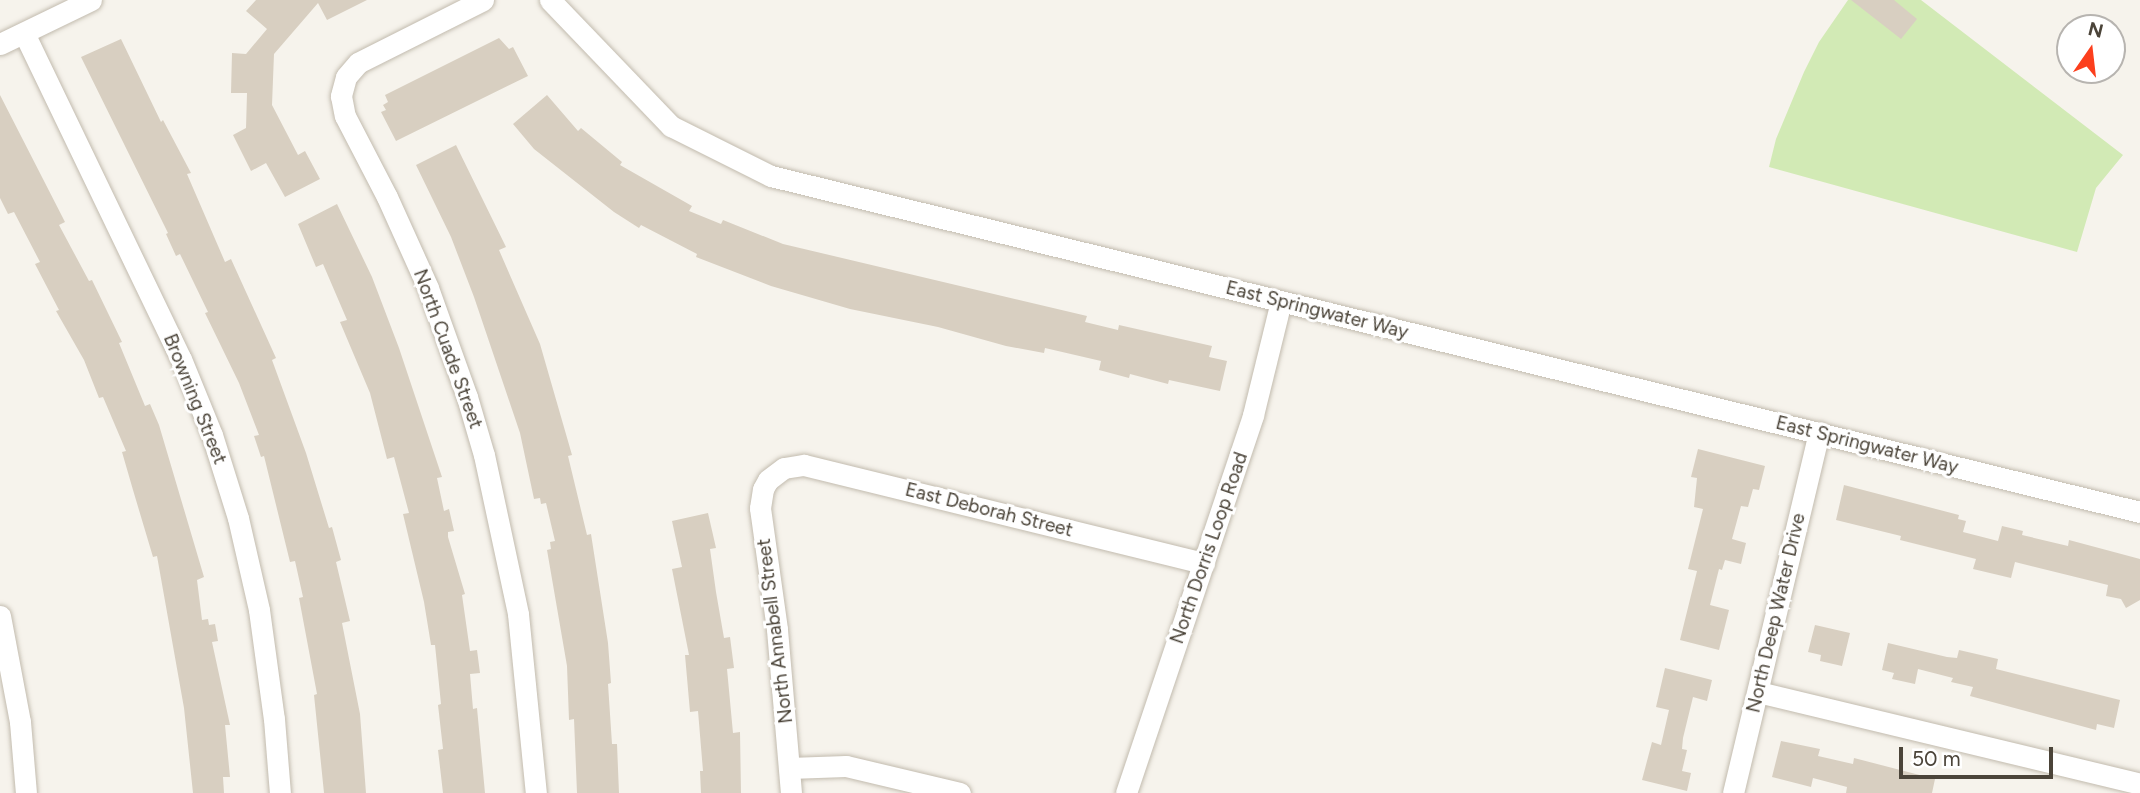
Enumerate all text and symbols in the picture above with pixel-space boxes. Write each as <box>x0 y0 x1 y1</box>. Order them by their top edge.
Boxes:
north arrow <box>2056 14 2126 84</box>
text: N <box>2086 17 2106 43</box>
street label: North Cuade Street <box>409 266 487 432</box>
street label: East Springwater Way <box>1223 276 1411 344</box>
street label: Browning Street <box>159 331 231 467</box>
street label: East Springwater Way <box>1773 411 1961 479</box>
street label: North Dorris Loop Road <box>1165 449 1253 647</box>
street label: East Deborah Street <box>903 478 1075 542</box>
street label: North Deep Water Drive <box>1742 511 1810 715</box>
street label: North Annabell Street <box>752 537 798 725</box>
scale bar <box>1902 734 2056 778</box>
text: 50 m <box>1912 746 1961 771</box>

